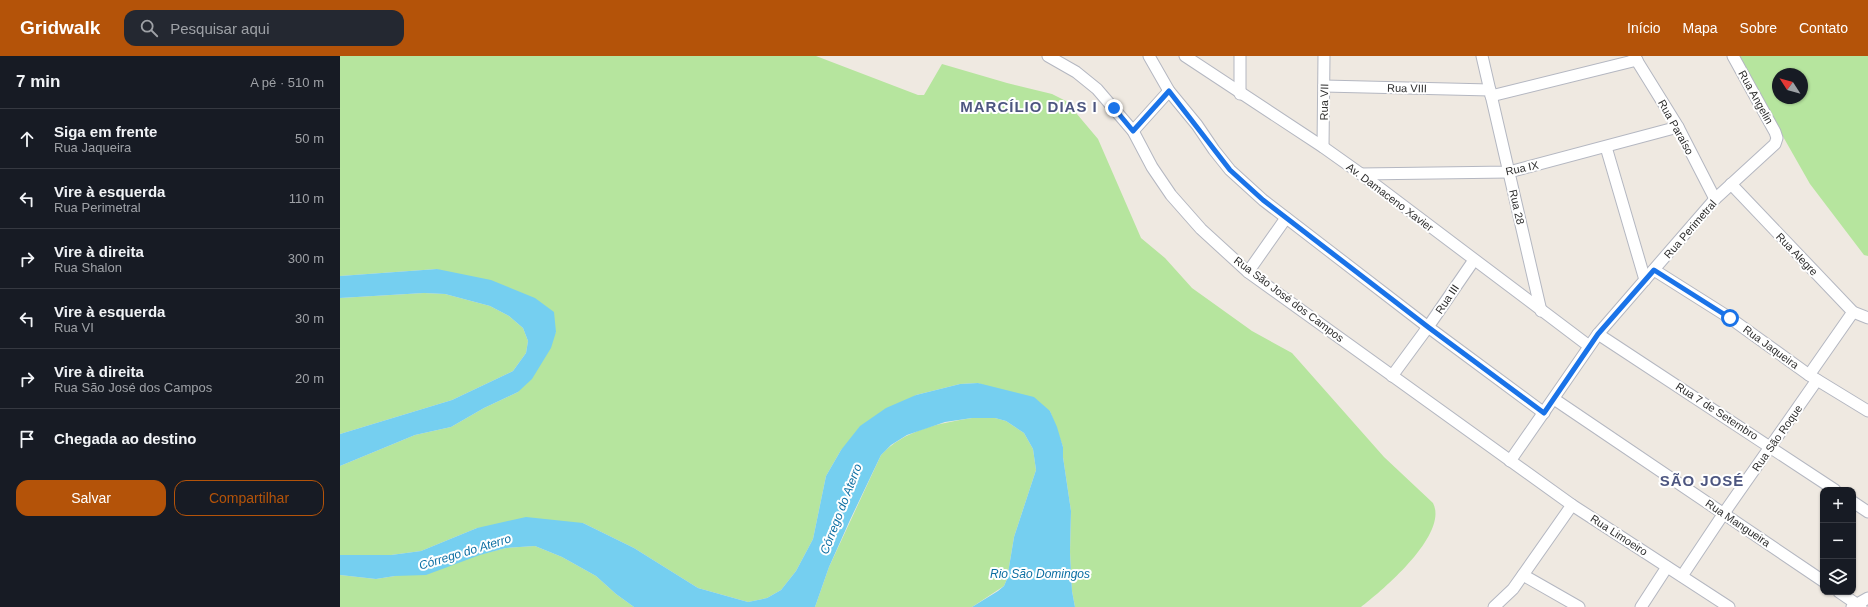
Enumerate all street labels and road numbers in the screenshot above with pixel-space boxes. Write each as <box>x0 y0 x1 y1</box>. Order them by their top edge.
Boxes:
street label: Rua Angelin <box>1736 68 1776 126</box>
street label: Rua VIII <box>1387 82 1427 94</box>
street label: Rua VII <box>1318 84 1330 120</box>
street label: Rua Paraíso <box>1656 97 1696 157</box>
street label: Rua IX <box>1504 158 1540 177</box>
street label: Av. Damaceno Xavier <box>1344 161 1436 234</box>
street label: Rua 28 <box>1507 188 1527 226</box>
street label: Rua Perimetral <box>1661 197 1719 261</box>
street label: Rua Alegre <box>1774 230 1820 278</box>
street label: Rua São José dos Campos <box>1232 254 1346 344</box>
street label: Rua III <box>1433 282 1461 316</box>
street label: Rua Jaqueira <box>1741 323 1802 372</box>
street label: Rua 7 de Setembro <box>1674 380 1760 442</box>
street label: Rua São Roque <box>1750 402 1804 474</box>
street label: Rua Mangueira <box>1703 497 1773 549</box>
street label: Rua Limoeiro <box>1588 512 1650 558</box>

